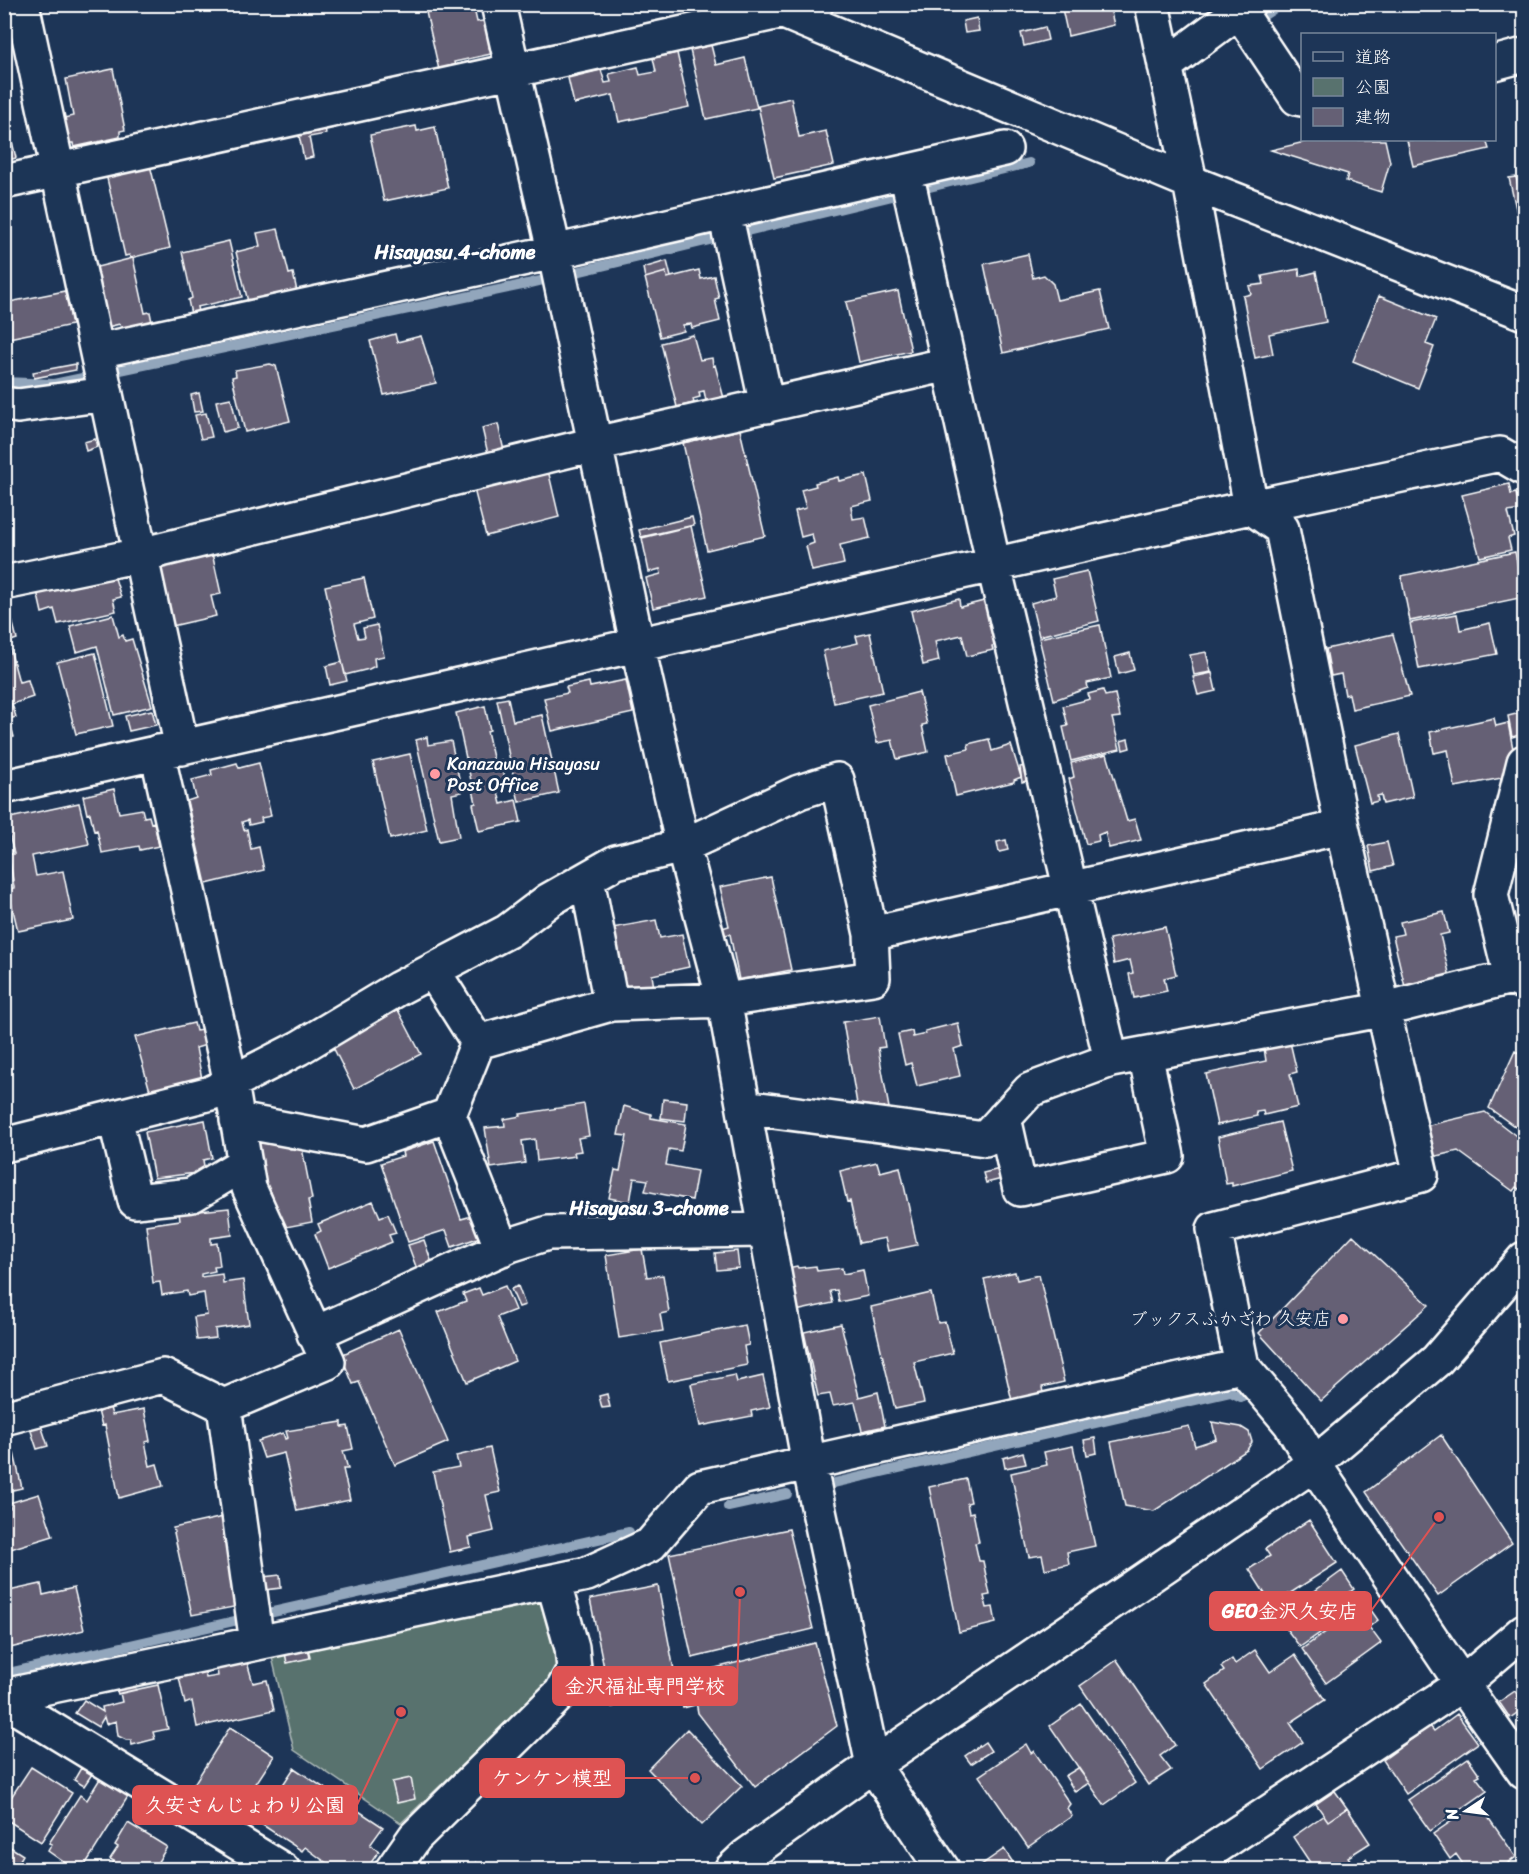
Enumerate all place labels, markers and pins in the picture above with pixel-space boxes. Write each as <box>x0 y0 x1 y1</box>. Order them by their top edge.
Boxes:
place label: Kanazawa Hisayasu Post Office <box>447 748 600 801</box>
marker: Kanazawa Hisayasu Post Office <box>428 767 442 781</box>
place label: ブックスふかざわ 久安店 <box>1129 1303 1331 1335</box>
marker: ブックスふかざわ 久安店 <box>1336 1312 1350 1326</box>
callout: GEO金沢久安店 <box>1210 1592 1371 1630</box>
callout: 金沢福祉専門学校 <box>553 1667 737 1705</box>
callout: ケンケン模型 <box>480 1759 624 1797</box>
callout: 久安さんじょわり公園 <box>133 1786 357 1824</box>

